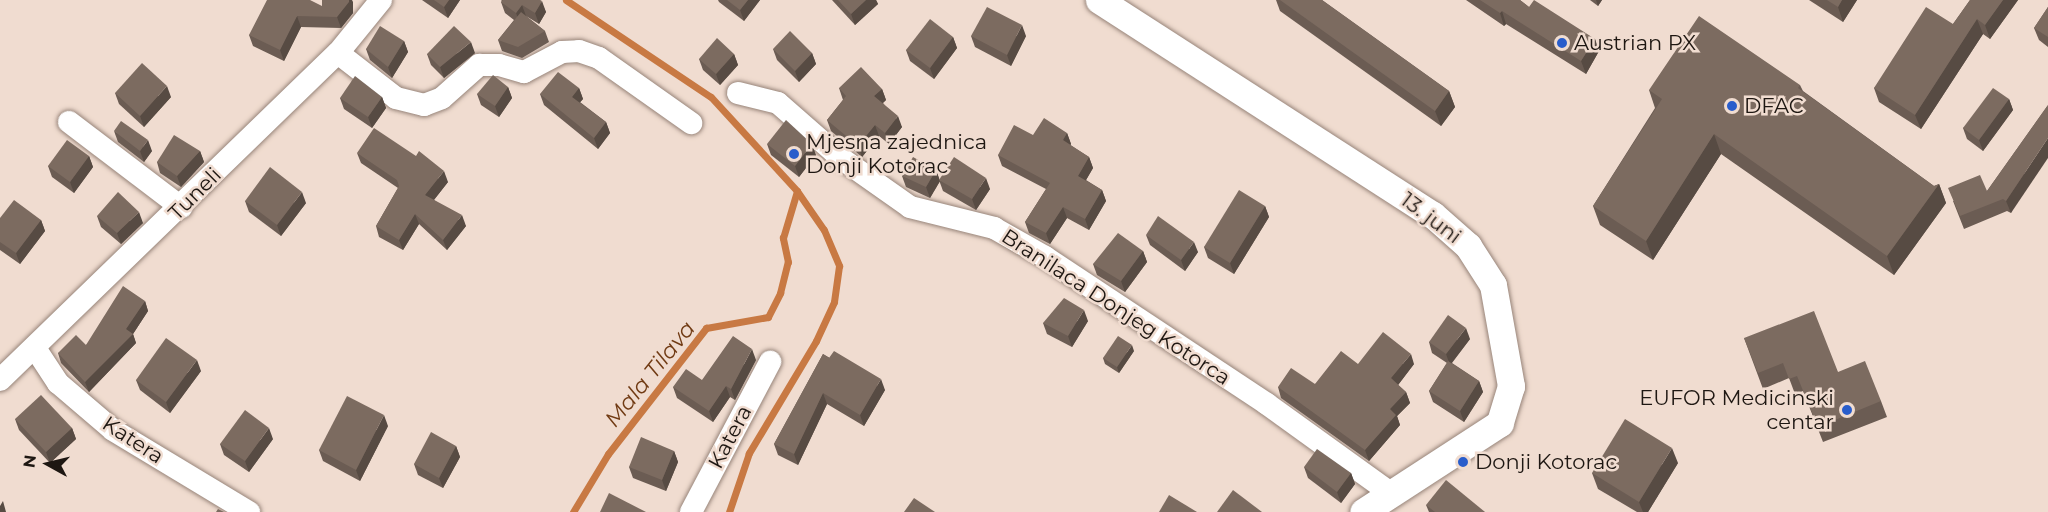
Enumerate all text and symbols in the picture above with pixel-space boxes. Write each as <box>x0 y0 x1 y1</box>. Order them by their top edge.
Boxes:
place label: Austrian PX <box>1574 30 1696 56</box>
marker: Austrian PX <box>1555 36 1569 50</box>
place label: DFAC <box>1744 93 1804 119</box>
marker: DFAC <box>1725 99 1739 113</box>
place label: Mjesna zajednica Donji Kotorac <box>806 129 987 179</box>
marker: Mjesna zajednica Donji Kotorac <box>787 147 801 161</box>
street label: Tuneli <box>163 162 227 226</box>
street label: 13. juni <box>1396 187 1466 249</box>
street label: Branilaca Donjeg Kotorca <box>997 224 1235 390</box>
water label: Mala Tilava <box>599 316 701 432</box>
place label: EUFOR Medicinski centar <box>1639 385 1834 435</box>
street label: Katera <box>703 401 757 473</box>
marker: EUFOR Medicinski centar <box>1838 401 1856 419</box>
street label: Katera <box>98 411 168 469</box>
north arrow <box>18 434 78 494</box>
place label: Donji Kotorac <box>1475 449 1617 475</box>
text: N <box>19 454 40 469</box>
marker: Donji Kotorac <box>1456 455 1470 469</box>

